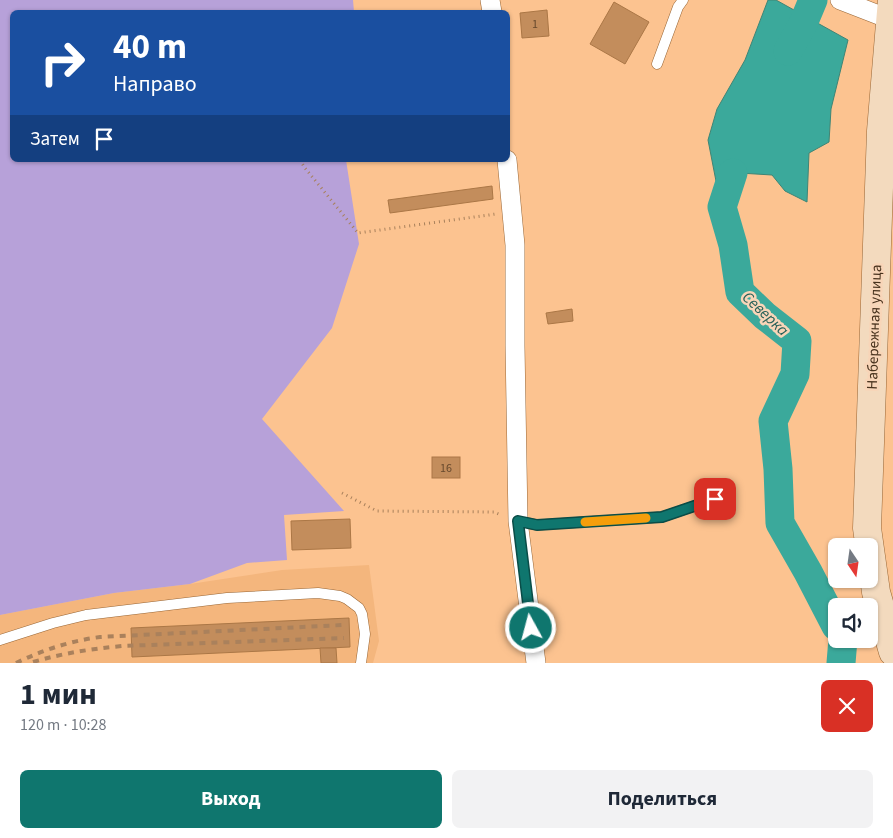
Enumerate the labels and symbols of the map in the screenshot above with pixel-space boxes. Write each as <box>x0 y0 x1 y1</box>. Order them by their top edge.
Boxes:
house number: 1 <box>532 16 538 33</box>
street label: Набережная улица <box>862 264 887 390</box>
water label: Северка <box>737 286 794 341</box>
house number: 16 <box>440 460 452 477</box>
pin <box>694 478 736 520</box>
north arrow <box>828 538 878 588</box>
position arrow <box>504 601 556 653</box>

